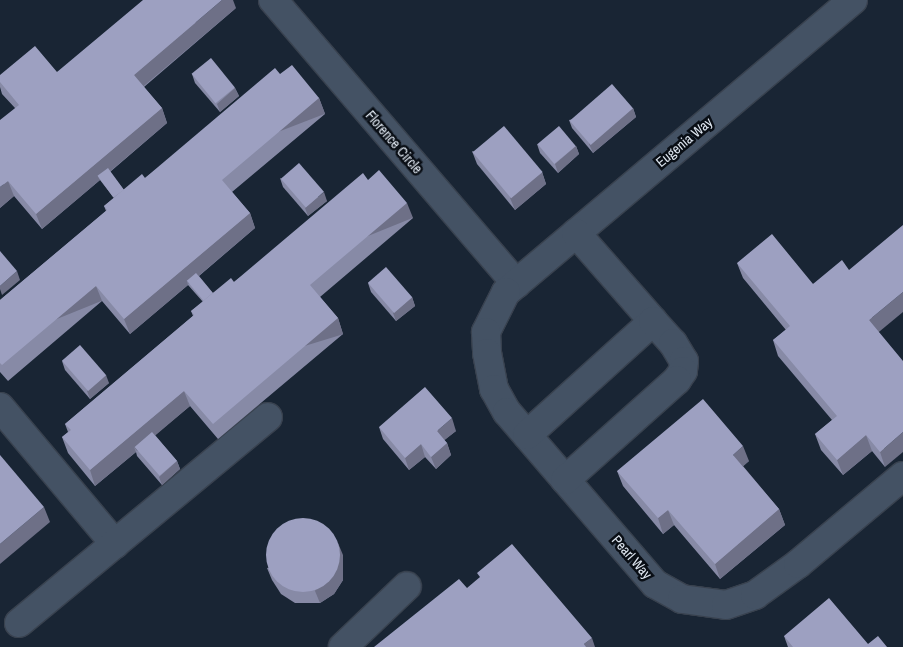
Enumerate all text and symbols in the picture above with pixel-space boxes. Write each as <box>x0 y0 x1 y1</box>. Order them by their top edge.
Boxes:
street label: Florence Circle <box>362 107 426 177</box>
street label: Eugenia Way <box>652 114 716 170</box>
street label: Pearl Way <box>608 532 656 582</box>

